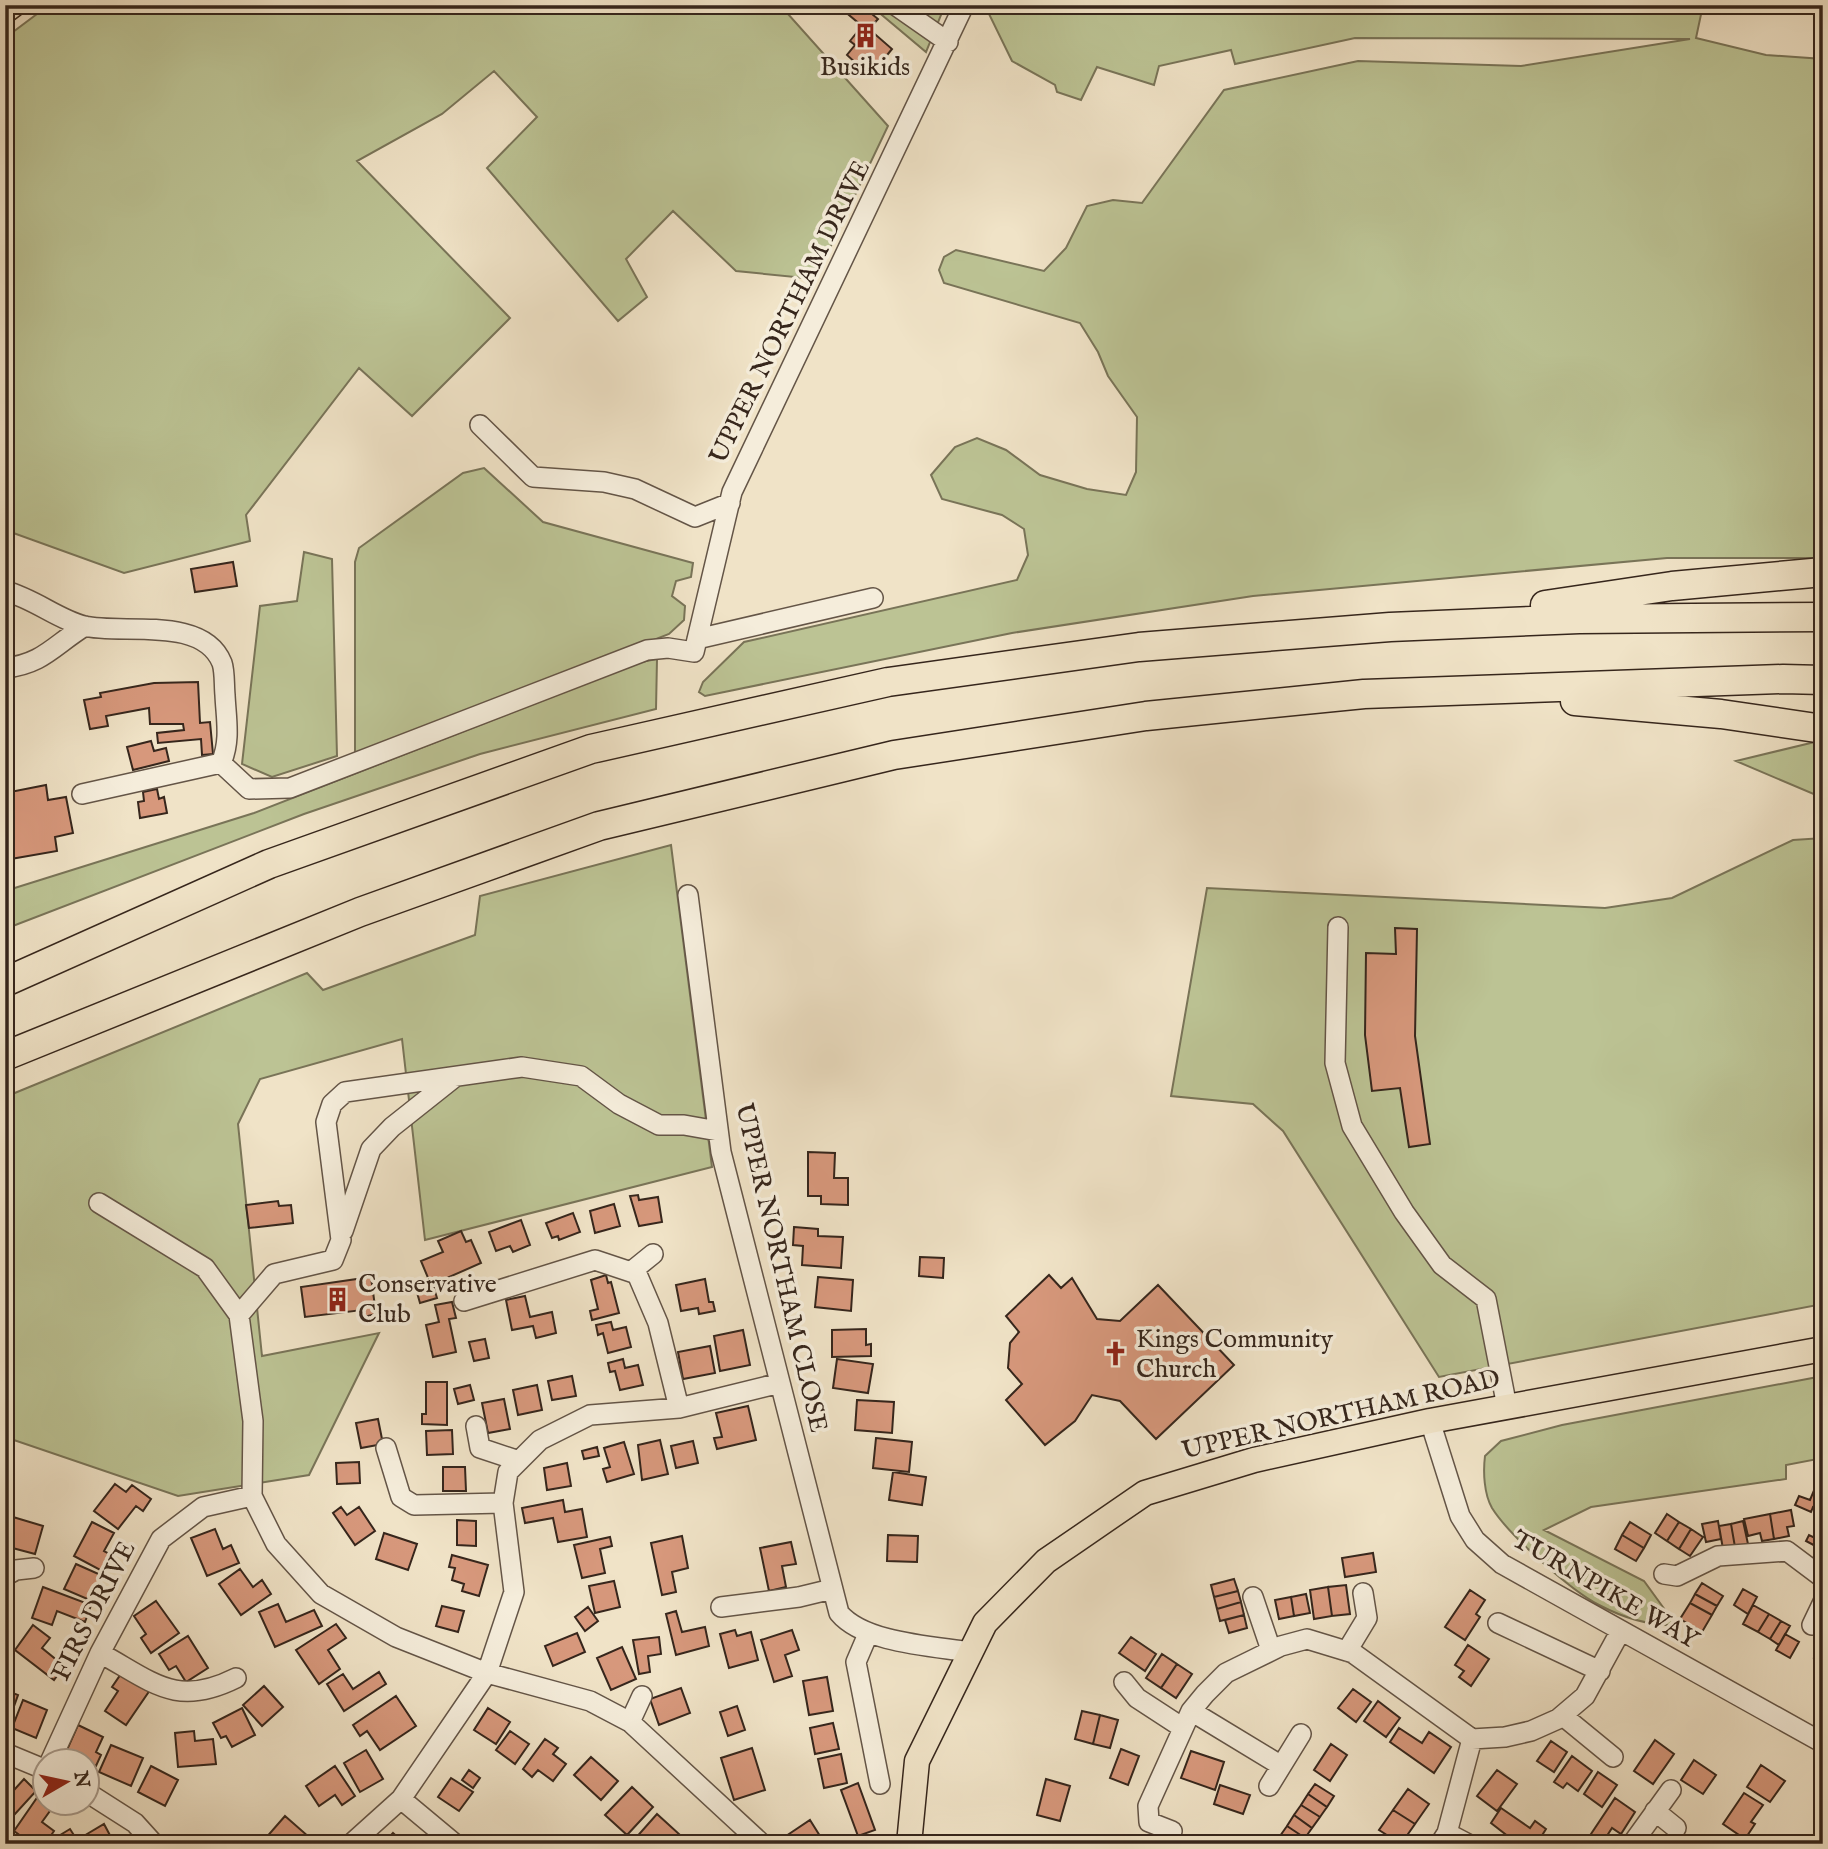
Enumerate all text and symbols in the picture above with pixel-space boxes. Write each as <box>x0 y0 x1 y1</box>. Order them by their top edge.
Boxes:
building icon: Busikids <box>851 21 879 49</box>
place label: Busikids <box>820 51 910 84</box>
street label: UPPER NORTHAM DRIVE <box>702 155 878 469</box>
street label: UPPER NORTHAM CLOSE <box>727 1100 835 1436</box>
place label: Conservative Club <box>358 1268 497 1331</box>
building icon: Conservative Club <box>324 1285 352 1313</box>
place label: Kings Community Church <box>1136 1323 1333 1386</box>
church icon: Kings Community Church <box>1102 1340 1130 1368</box>
street label: UPPER NORTHAM ROAD <box>1179 1362 1503 1468</box>
street label: TURNPIKE WAY <box>1506 1523 1706 1658</box>
street label: FIRS DRIVE <box>45 1535 143 1687</box>
north arrow <box>32 1748 102 1818</box>
text: N <box>68 1769 94 1790</box>

